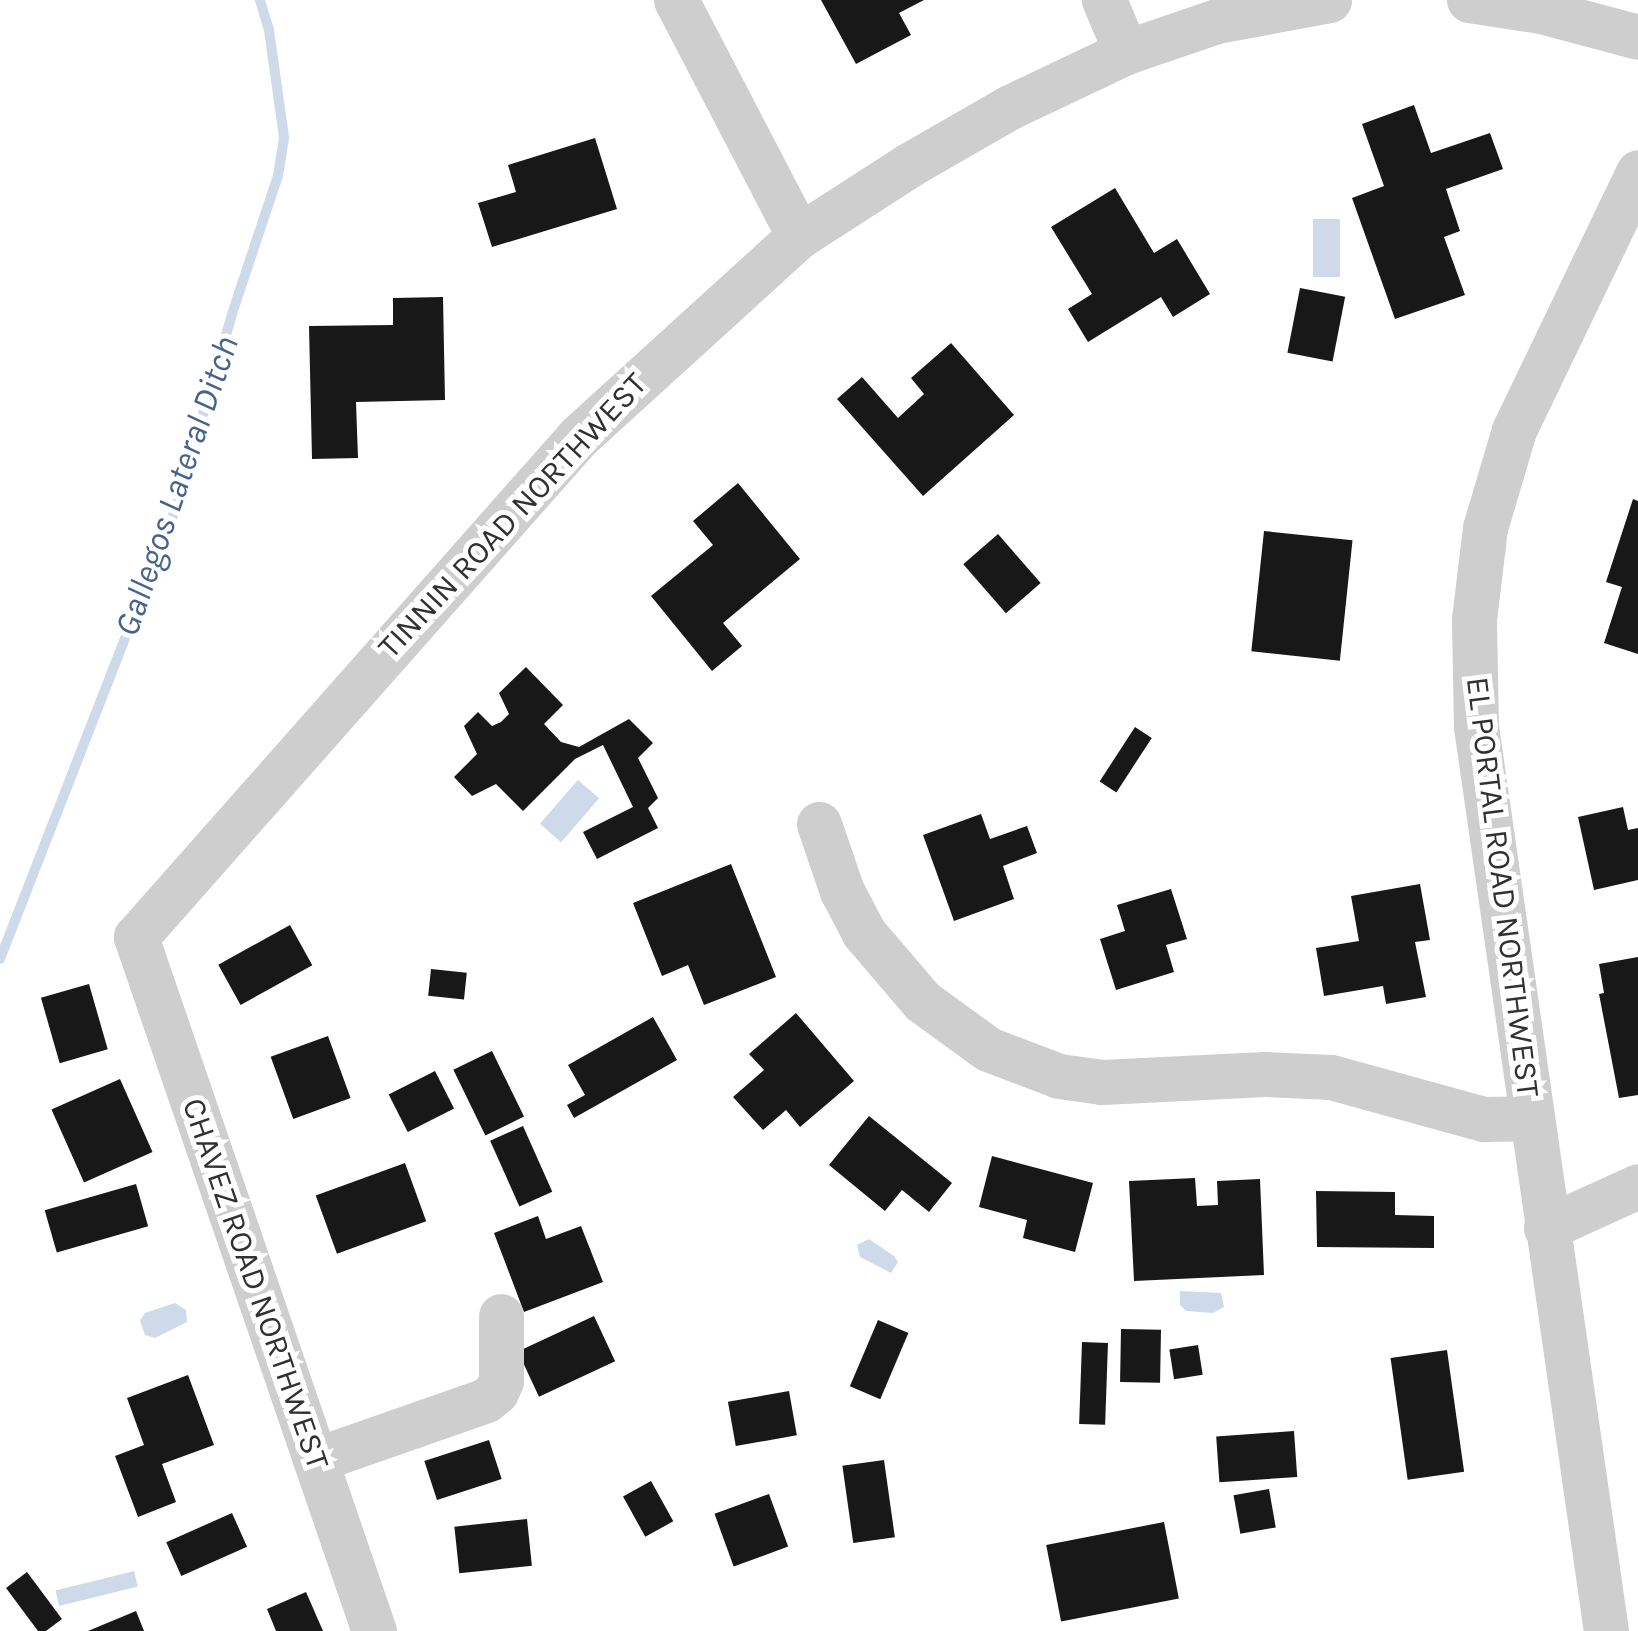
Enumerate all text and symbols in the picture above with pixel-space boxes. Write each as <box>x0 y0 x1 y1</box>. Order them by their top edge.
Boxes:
water label: Gallegos Lateral Ditch <box>106 330 248 642</box>
street label: TINNIN ROAD NORTHWEST <box>371 365 655 667</box>
street label: EL PORTAL ROAD NORTHWEST <box>1457 675 1547 1099</box>
street label: CHAVEZ ROAD NORTHWEST <box>173 1093 337 1475</box>

